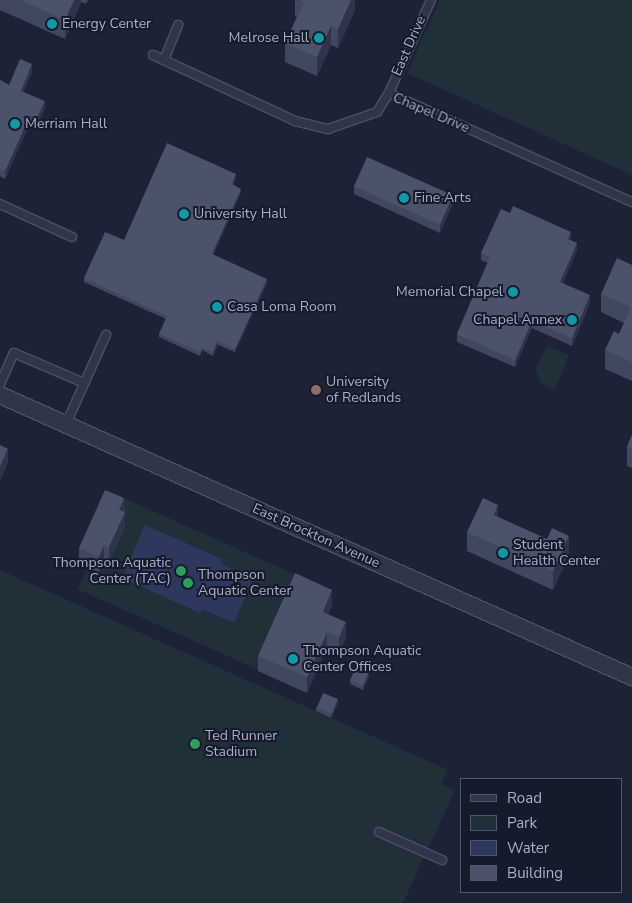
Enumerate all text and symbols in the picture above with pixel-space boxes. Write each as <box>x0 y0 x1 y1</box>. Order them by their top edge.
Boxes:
street label: East Drive <box>388 13 430 79</box>
place label: Energy Center <box>62 16 151 32</box>
marker: Energy Center <box>46 18 58 30</box>
place label: Melrose Hall <box>229 30 309 46</box>
marker: Melrose Hall <box>313 32 325 44</box>
street label: Chapel Drive <box>390 89 472 137</box>
place label: Merriam Hall <box>25 116 107 132</box>
marker: Merriam Hall <box>9 118 21 130</box>
place label: Fine Arts <box>414 190 471 206</box>
marker: Fine Arts <box>398 192 410 204</box>
place label: University Hall <box>194 206 287 222</box>
marker: University Hall <box>178 208 190 220</box>
place label: Memorial Chapel <box>396 284 503 300</box>
marker: Memorial Chapel <box>507 286 519 298</box>
place label: Casa Loma Room <box>227 299 336 315</box>
marker: Casa Loma Room <box>211 301 223 313</box>
place label: Chapel Annex <box>473 312 562 328</box>
marker: Chapel Annex <box>566 314 578 326</box>
place label: University of Redlands <box>326 374 401 407</box>
marker: University of Redlands <box>310 384 322 396</box>
street label: East Brockton Avenue <box>250 500 382 572</box>
place label: Student Health Center <box>513 537 601 570</box>
marker: Student Health Center <box>497 547 509 559</box>
place label: Thompson Aquatic Center (TAC) <box>52 555 171 588</box>
marker: Thompson Aquatic Center (TAC) <box>175 565 187 577</box>
place label: Thompson Aquatic Center <box>198 567 291 600</box>
marker: Thompson Aquatic Center <box>182 577 194 589</box>
place label: Thompson Aquatic Center Offices <box>303 643 422 676</box>
marker: Thompson Aquatic Center Offices <box>287 653 299 665</box>
place label: Ted Runner Stadium <box>205 728 277 760</box>
marker: Ted Runner Stadium <box>189 738 201 750</box>
legend <box>460 778 622 893</box>
text: Road <box>507 788 542 808</box>
text: Park <box>507 813 537 833</box>
text: Water <box>507 838 549 858</box>
text: Building <box>507 863 563 883</box>

